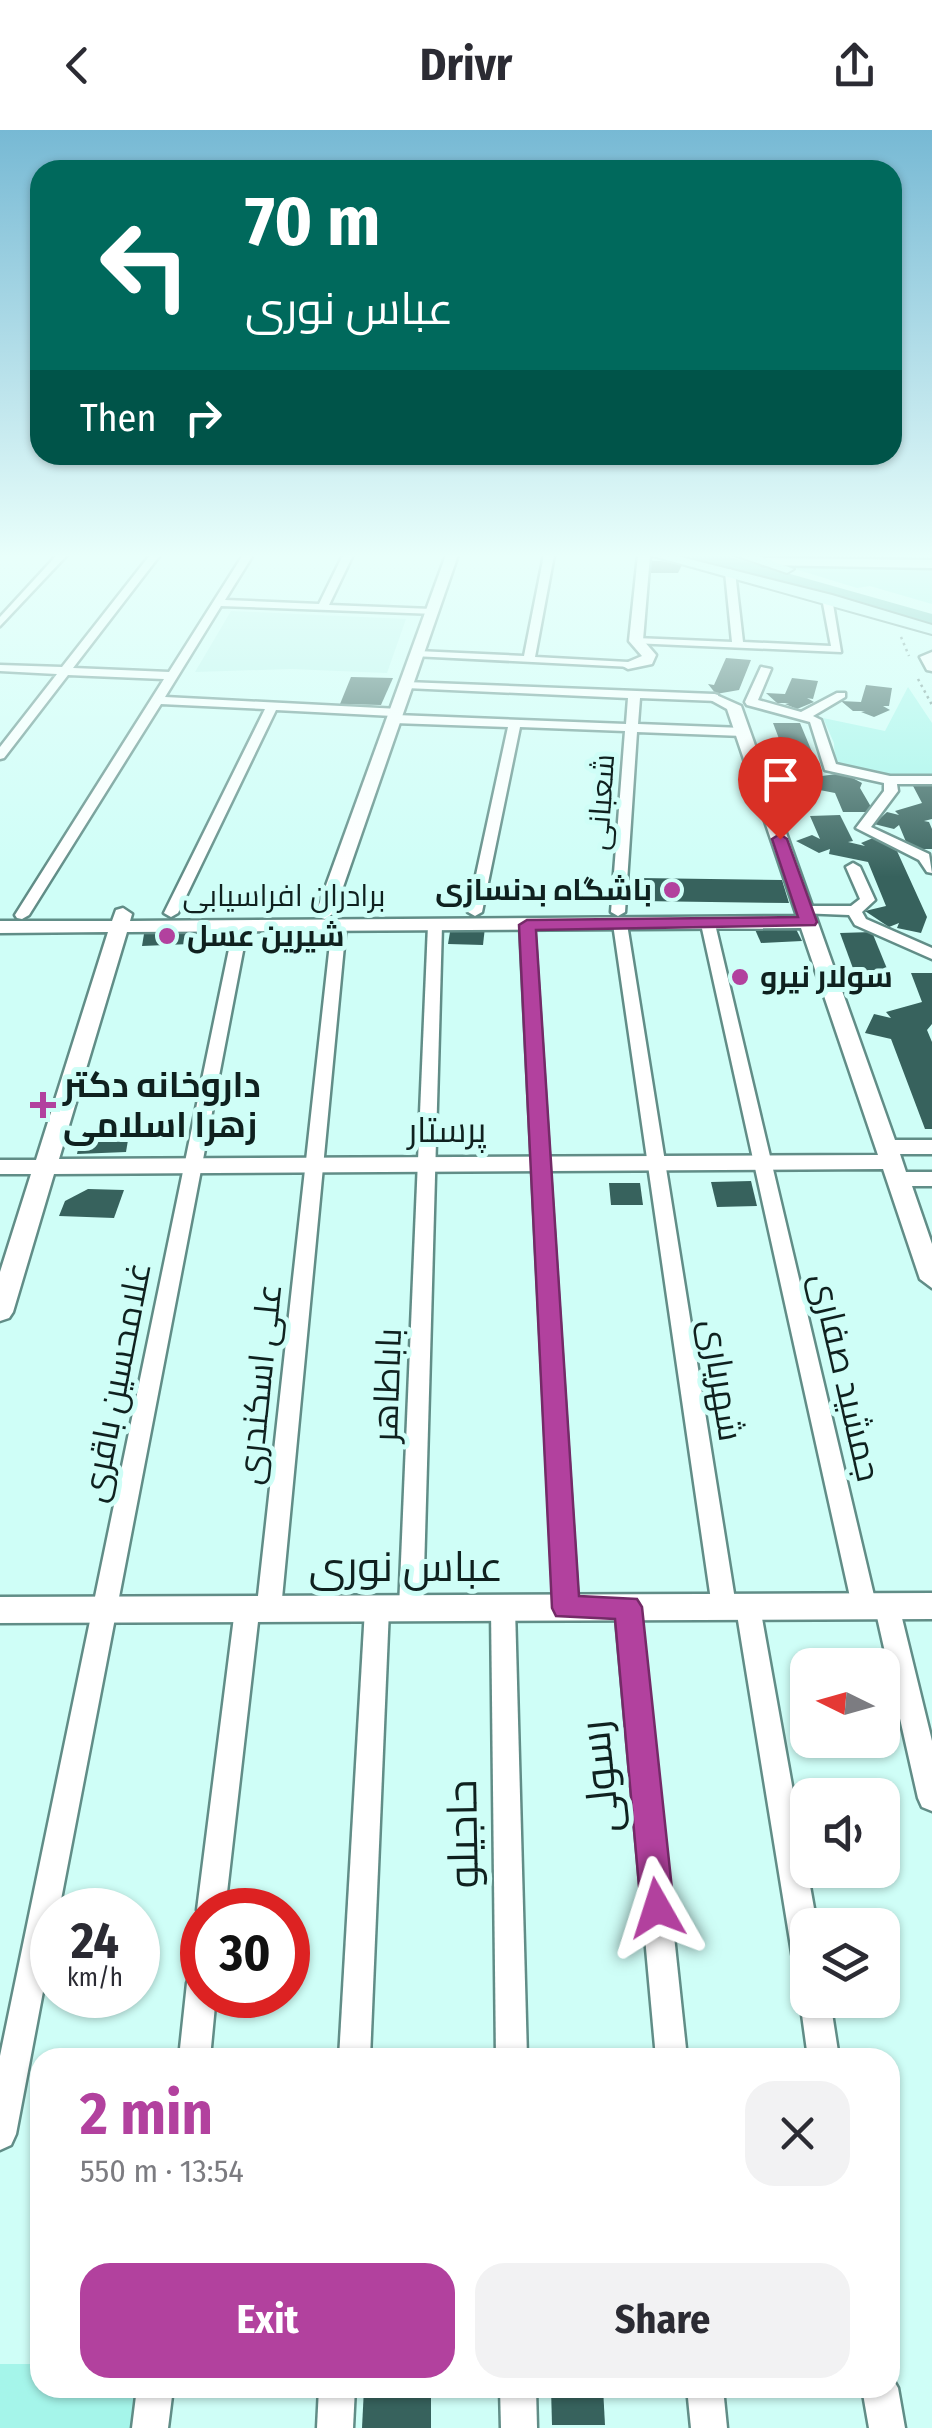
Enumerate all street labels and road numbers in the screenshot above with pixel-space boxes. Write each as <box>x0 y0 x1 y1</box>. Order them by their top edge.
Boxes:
street label: شعبانی <box>580 753 622 851</box>
street label: برادران افراسیابی <box>183 878 385 914</box>
street label: پرستار <box>406 1109 486 1153</box>
street label: غلامحسین باقری <box>72 1258 160 1506</box>
street label: جمشید صفاری <box>802 1269 890 1485</box>
street label: علی اسکندری <box>228 1282 290 1486</box>
street label: شهریاری <box>692 1316 752 1444</box>
street label: باباطاهر <box>364 1327 410 1445</box>
street label: عباس نوری <box>309 1542 503 1592</box>
street label: رسولى <box>569 1718 631 1836</box>
street label: حاجیلو <box>437 1779 489 1889</box>

